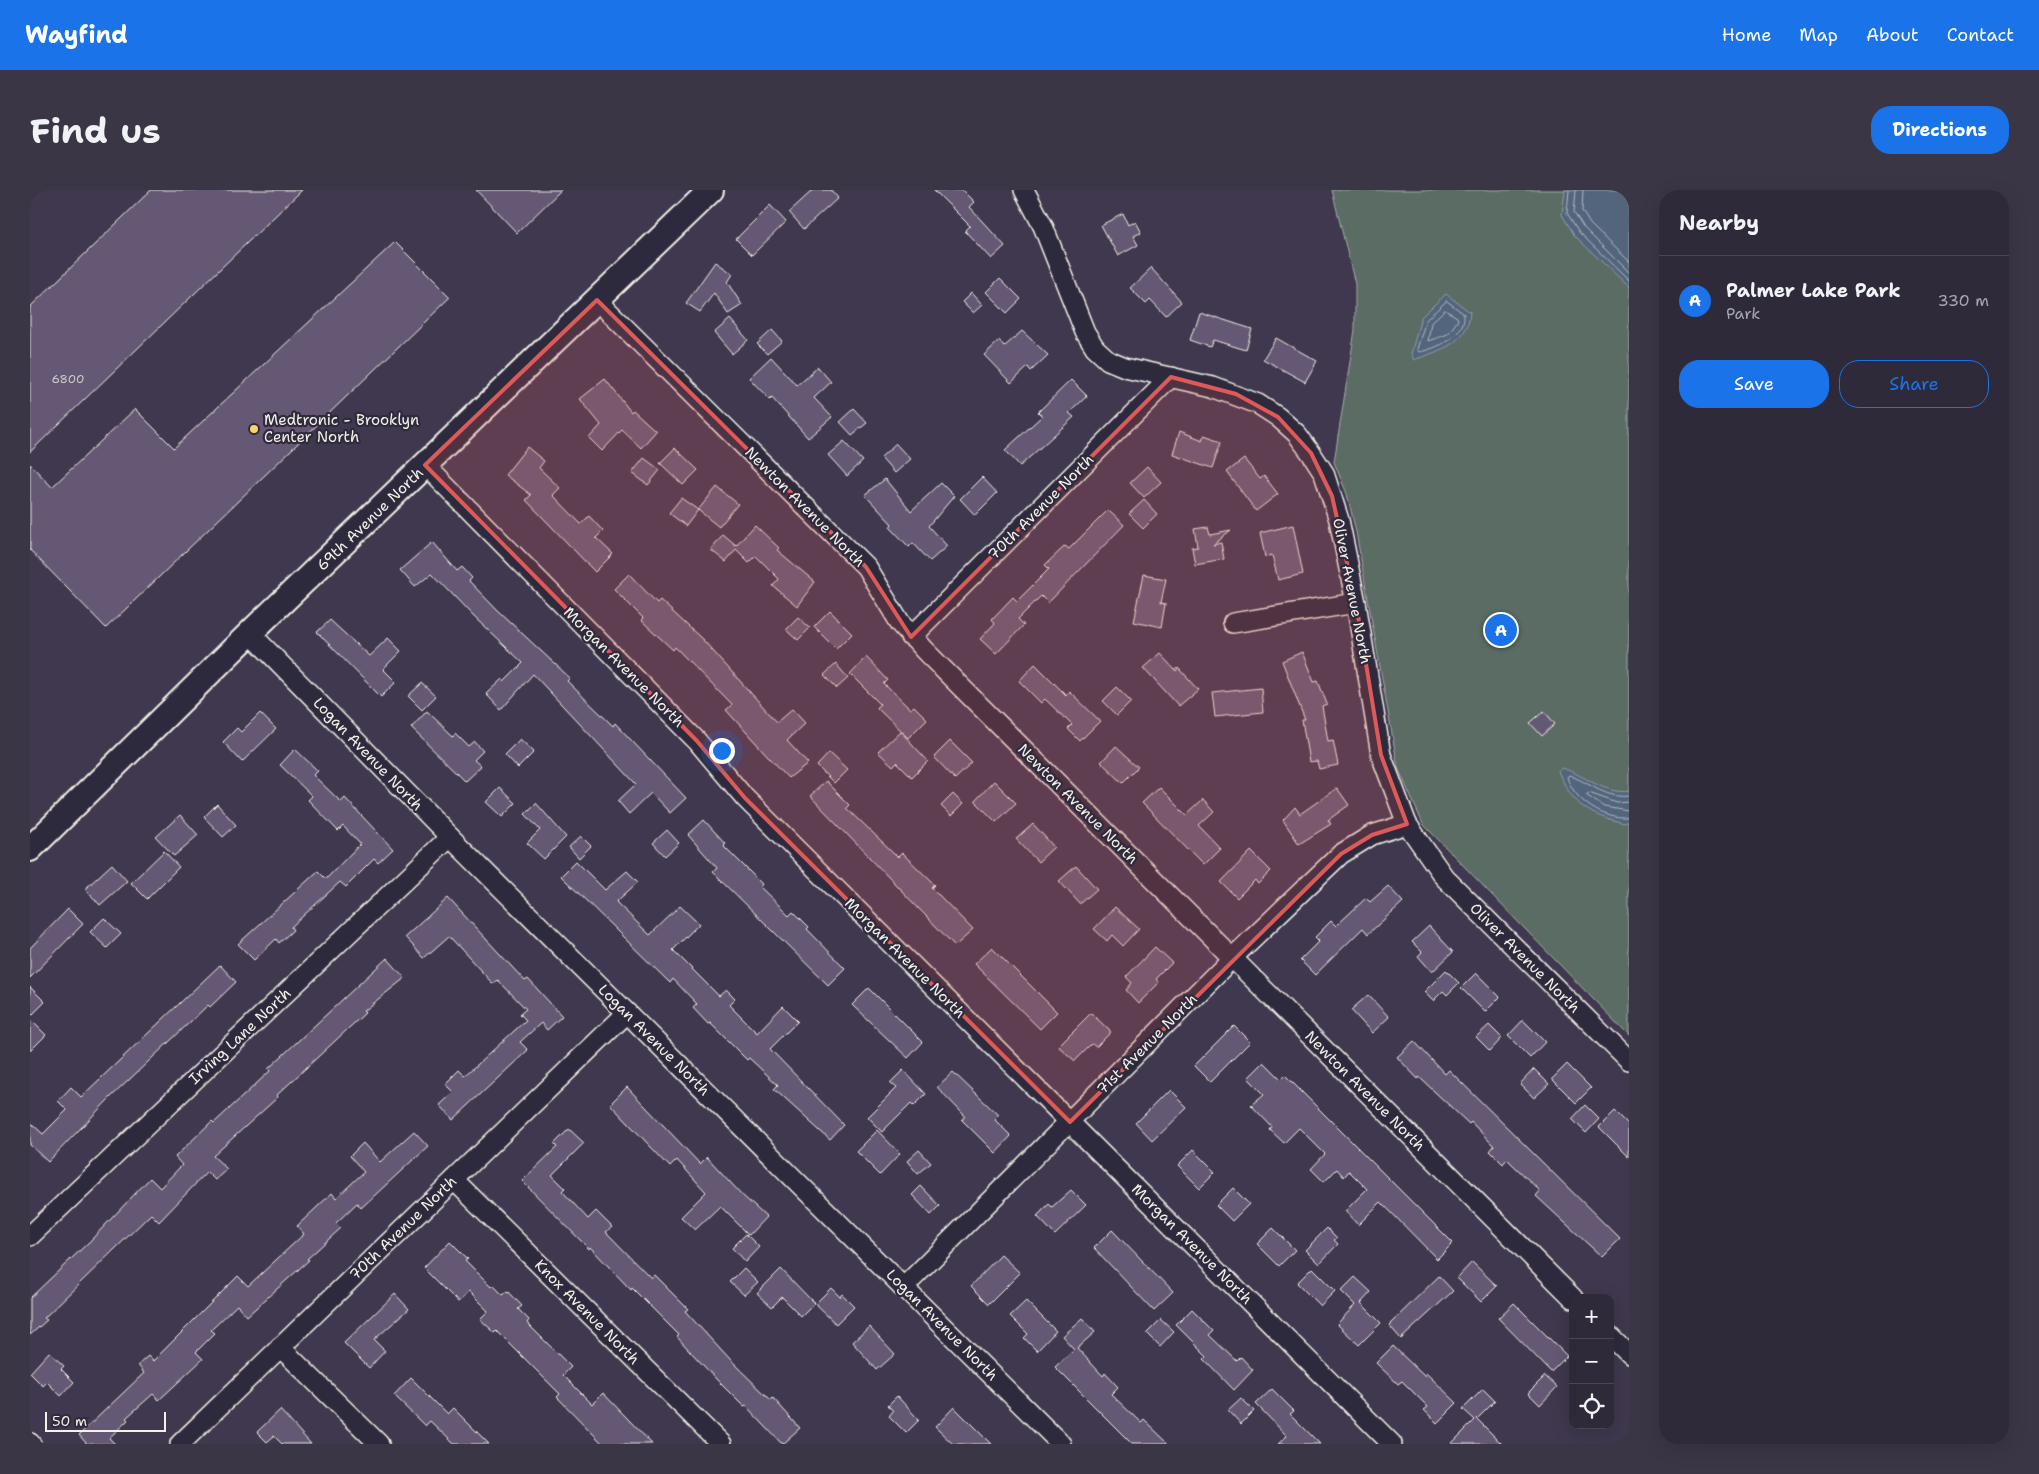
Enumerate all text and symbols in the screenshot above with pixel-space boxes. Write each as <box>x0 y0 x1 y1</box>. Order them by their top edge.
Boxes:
text: Wayfind <box>25 19 128 51</box>
text: Home <box>1722 23 1771 47</box>
text: Map <box>1799 23 1838 47</box>
text: About <box>1866 23 1919 47</box>
text: Contact <box>1947 23 2014 47</box>
button: Directions <box>1871 106 2009 154</box>
text: Find us <box>30 107 161 154</box>
text: Nearby <box>1679 209 1759 237</box>
text: Palmer Lake Park <box>1726 278 1901 303</box>
text: A <box>1689 290 1701 311</box>
text: 330 m <box>1937 290 1989 311</box>
text: Park <box>1726 303 1760 324</box>
button: Save <box>1679 360 1829 408</box>
button: Share <box>1839 360 1989 408</box>
house number: 6800 <box>52 371 84 387</box>
place label: Medtronic - Brooklyn Center North <box>264 410 419 447</box>
marker: Medtronic - Brooklyn Center North <box>248 423 260 435</box>
street label: Newton Avenue North <box>740 442 870 572</box>
street label: 70th Avenue North <box>984 450 1098 564</box>
street label: 69th Avenue North <box>312 463 428 575</box>
street label: Oliver Avenue North <box>1328 516 1376 666</box>
street label: Morgan Avenue North <box>559 602 689 732</box>
pin: A <box>1485 611 1517 649</box>
street label: Logan Avenue North <box>309 693 427 815</box>
your location <box>709 738 735 764</box>
street label: Newton Avenue North <box>1013 739 1143 869</box>
street label: Morgan Avenue North <box>840 893 970 1023</box>
street label: Oliver Avenue North <box>1466 899 1584 1017</box>
street label: Logan Avenue North <box>594 980 714 1100</box>
street label: Irving Lane North <box>185 983 295 1089</box>
street label: 71st Avenue North <box>1092 989 1202 1099</box>
street label: Newton Avenue North <box>1300 1026 1430 1156</box>
street label: 70th Avenue North <box>345 1172 461 1284</box>
street label: Morgan Avenue North <box>1127 1179 1257 1309</box>
street label: Knox Avenue North <box>530 1255 644 1369</box>
street label: Logan Avenue North <box>882 1265 1002 1385</box>
map controls <box>1569 1294 1614 1429</box>
button: + <box>1569 1294 1614 1339</box>
button: − <box>1569 1339 1614 1384</box>
button: locate <box>1569 1384 1614 1429</box>
scale bar <box>45 1409 166 1432</box>
text: 50 m <box>52 1412 87 1430</box>

